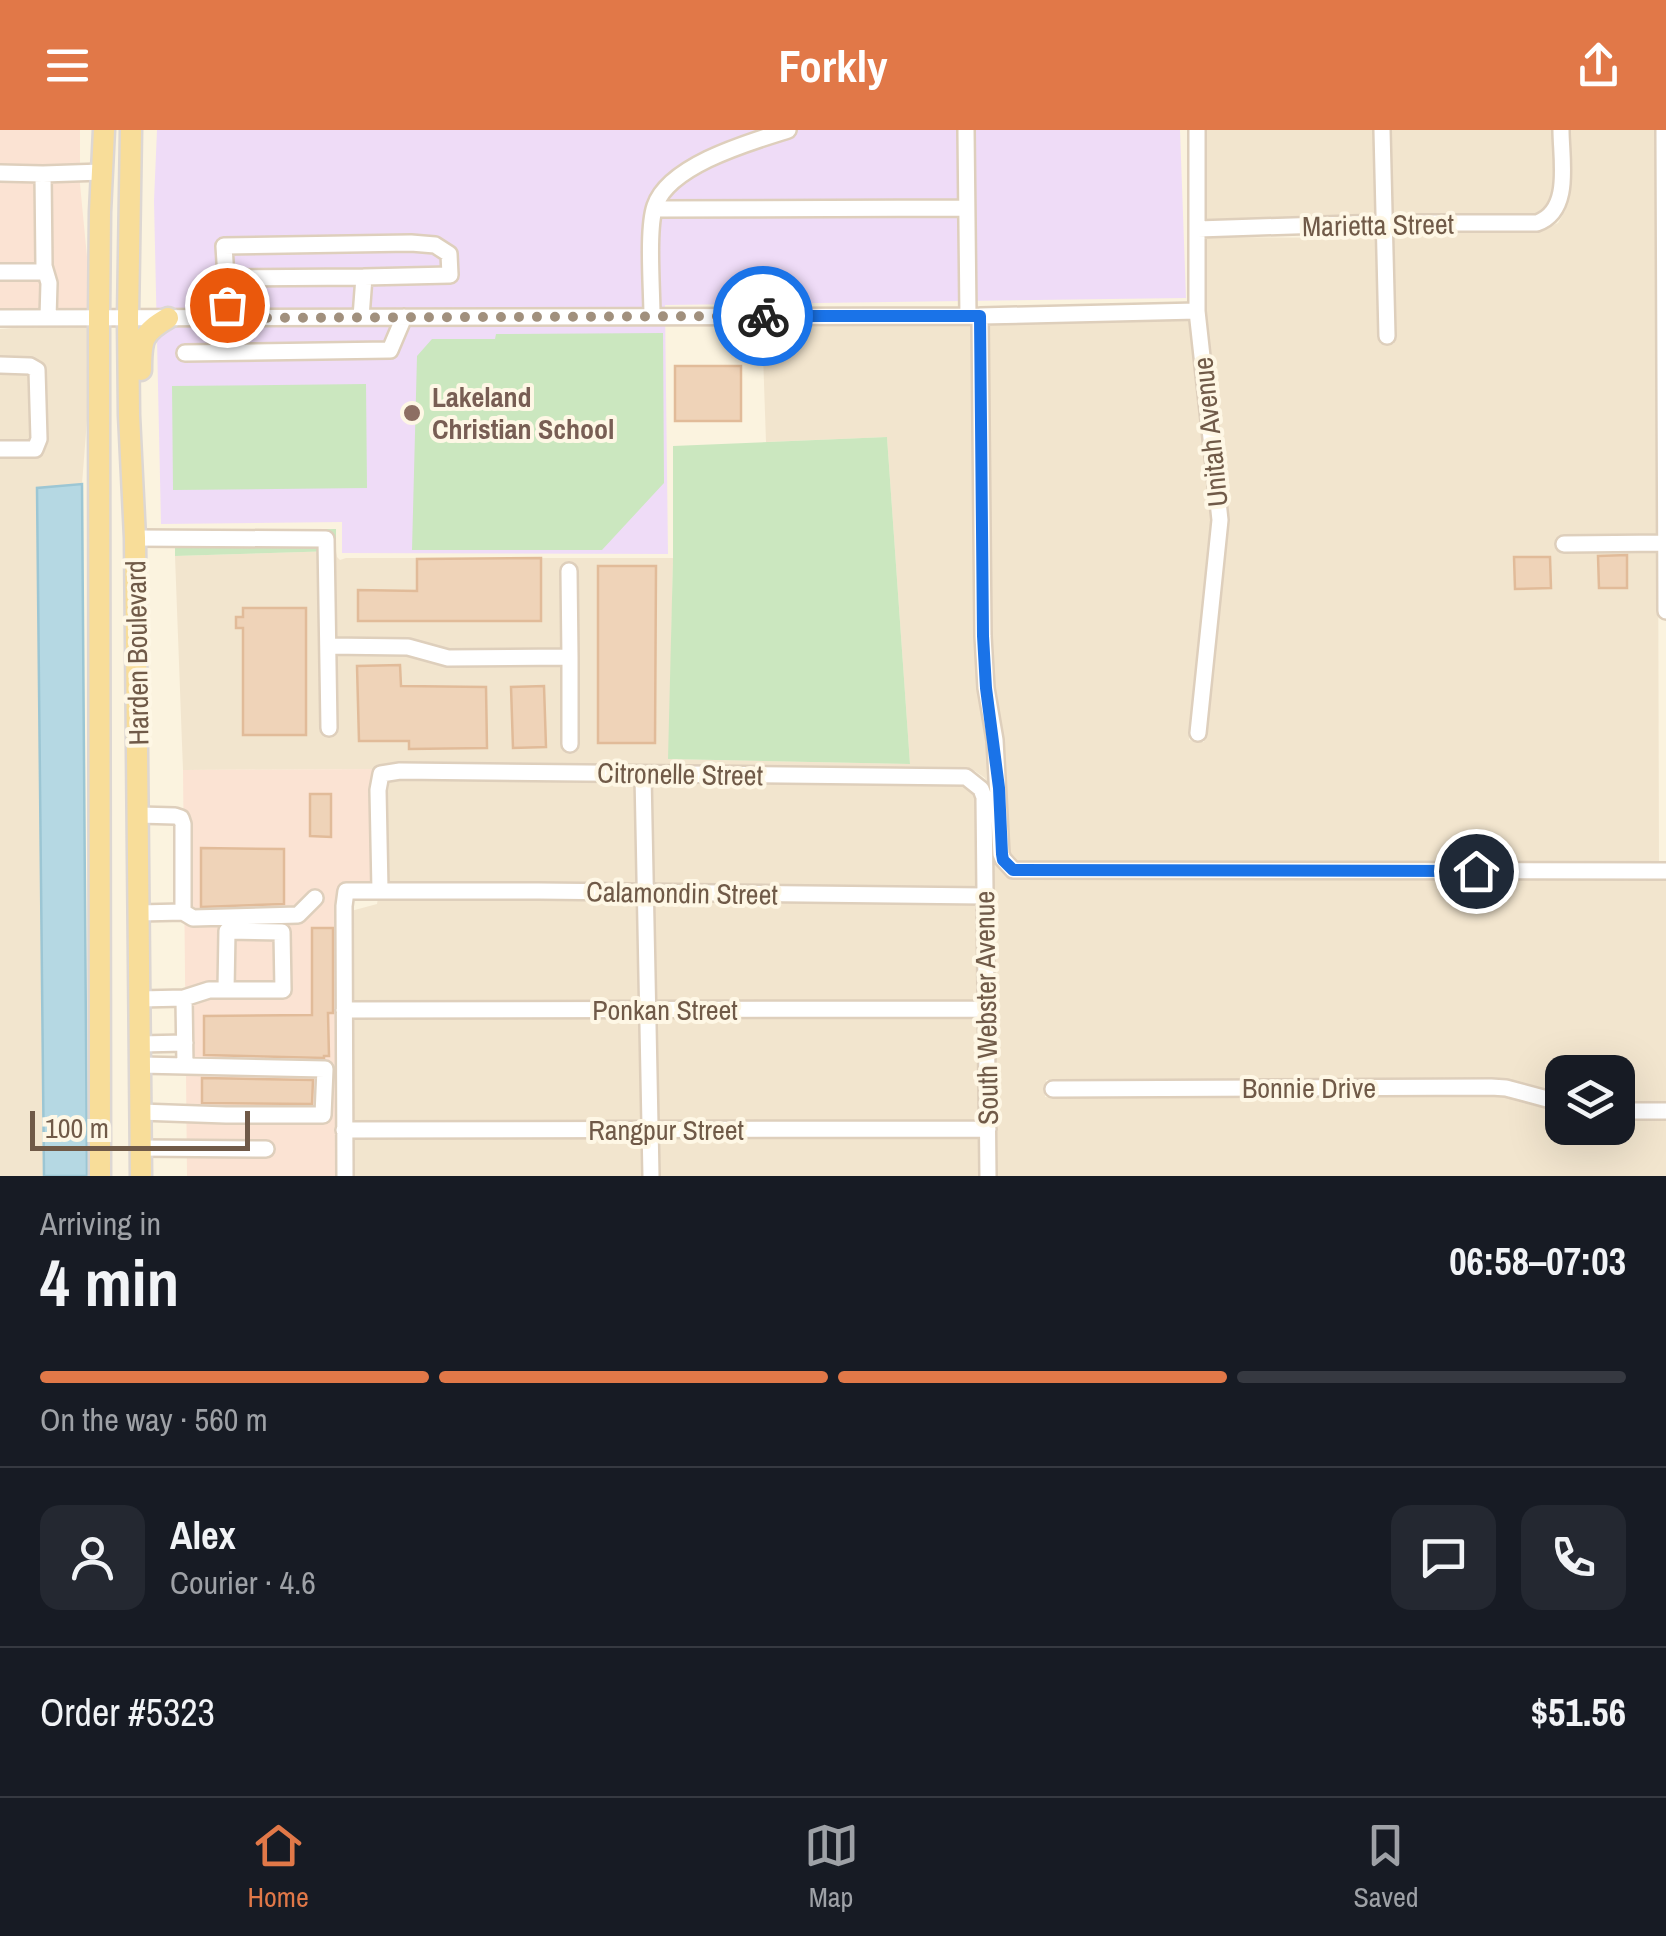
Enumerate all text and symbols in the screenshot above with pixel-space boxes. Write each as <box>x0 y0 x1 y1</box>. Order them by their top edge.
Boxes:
text: Forkly <box>779 35 887 96</box>
icon: menu <box>40 38 95 93</box>
icon: share <box>1571 38 1626 93</box>
street label: Marietta Street <box>1302 205 1454 245</box>
pin <box>185 263 270 348</box>
courier <box>713 266 813 366</box>
icon: bag <box>200 278 255 333</box>
icon: bike <box>736 289 791 344</box>
street label: Unitah Avenue <box>1183 355 1237 509</box>
place label: Lakeland Christian School <box>432 378 614 448</box>
marker: Lakeland Christian School <box>401 402 423 424</box>
street label: Harden Boulevard <box>116 560 158 746</box>
street label: Citronelle Street <box>597 754 763 794</box>
pin <box>1434 829 1519 914</box>
icon: home <box>1449 844 1504 899</box>
street label: Calamondin Street <box>586 872 778 914</box>
street label: South Webster Avenue <box>965 891 1007 1125</box>
street label: Ponkan Street <box>592 991 738 1029</box>
map controls <box>1545 1055 1635 1145</box>
button: layers <box>1545 1055 1635 1145</box>
street label: Bonnie Drive <box>1242 1069 1376 1107</box>
scale bar <box>30 1106 250 1150</box>
text: 100 m <box>45 1109 109 1147</box>
street label: Rangpur Street <box>588 1111 744 1149</box>
text: Arriving in <box>40 1202 161 1245</box>
text: 06:58–07:03 <box>1449 1236 1626 1287</box>
text: 4 min <box>40 1239 179 1326</box>
text: On the way · 560 m <box>40 1398 268 1441</box>
button: person <box>40 1505 145 1610</box>
button: chat <box>1391 1505 1496 1610</box>
button: phone <box>1521 1505 1626 1610</box>
text: Alex <box>170 1510 236 1561</box>
text: Courier · 4.6 <box>170 1561 316 1604</box>
text: Order #5323 <box>40 1687 215 1738</box>
text: $51.56 <box>1531 1687 1626 1738</box>
tab: Home <box>247 1818 309 1916</box>
tab: Map <box>804 1818 859 1916</box>
tab: Saved <box>1353 1818 1419 1916</box>

